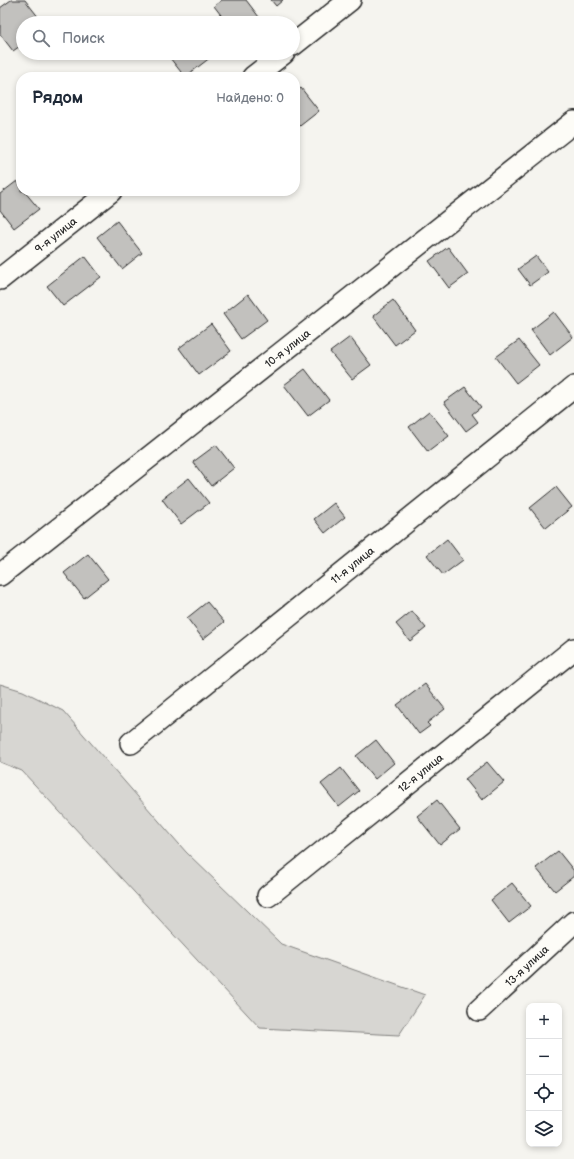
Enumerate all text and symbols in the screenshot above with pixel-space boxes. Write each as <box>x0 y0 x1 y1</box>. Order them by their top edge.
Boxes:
search box <box>16 16 300 60</box>
icon: search <box>30 27 52 49</box>
text: Поиск <box>62 29 105 48</box>
text: Рядом <box>32 88 83 108</box>
text: Найдено: 0 <box>216 90 284 106</box>
street label: 9-я улица <box>32 214 80 256</box>
street label: 10-я улица <box>262 326 313 371</box>
street label: 11-я улица <box>328 544 377 587</box>
street label: 12-я улица <box>396 751 446 795</box>
street label: 13-я улица <box>503 943 552 990</box>
map controls <box>526 1003 562 1147</box>
button: + <box>526 1003 562 1039</box>
button: − <box>526 1039 562 1075</box>
button: locate <box>526 1075 562 1111</box>
button: layers <box>526 1111 562 1147</box>

